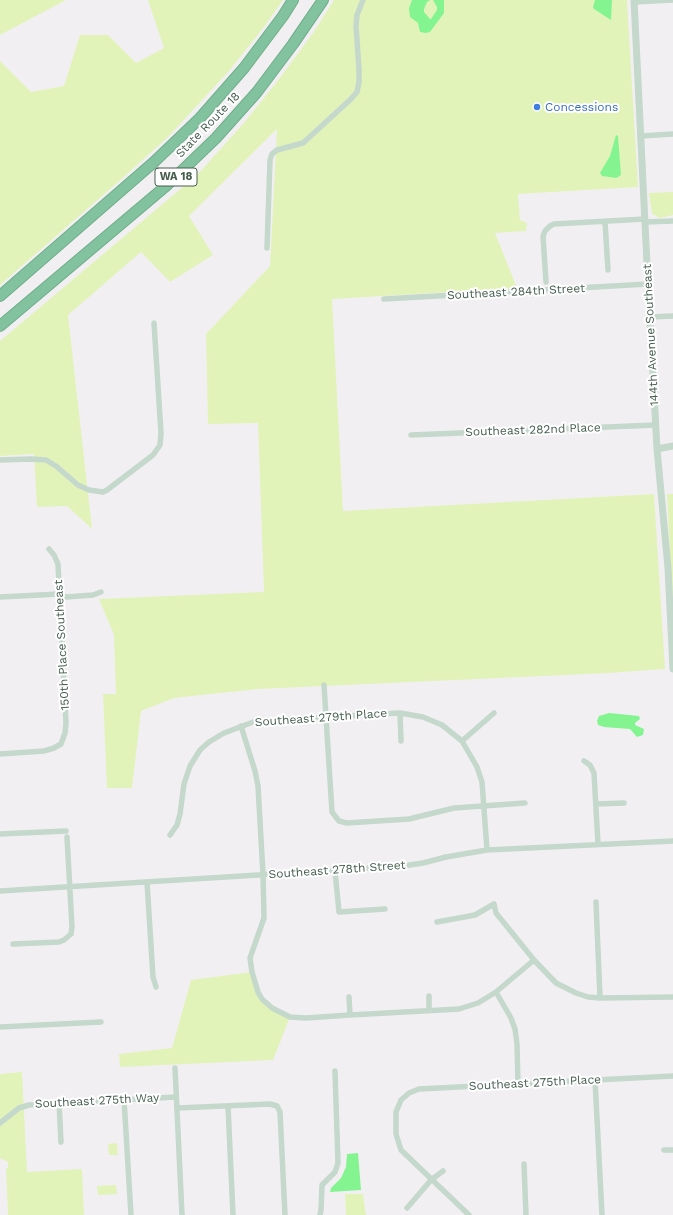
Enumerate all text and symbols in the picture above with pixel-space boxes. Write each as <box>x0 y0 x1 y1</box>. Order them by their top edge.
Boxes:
street label: State Route 18 <box>173 89 243 161</box>
place label: Concessions <box>545 100 618 114</box>
marker: Concessions <box>532 102 542 112</box>
road number: WA 18 <box>155 168 197 186</box>
street label: 144th Avenue Southeast <box>640 264 662 406</box>
street label: Southeast 284th Street <box>447 281 585 303</box>
street label: Southeast 282nd Place <box>465 420 601 440</box>
street label: 150th Place Southeast <box>51 579 73 711</box>
street label: Southeast 279th Place <box>254 706 388 730</box>
street label: Southeast 278th Street <box>268 858 406 882</box>
street label: Southeast 275th Place <box>469 1072 601 1094</box>
street label: Southeast 275th Way <box>34 1091 160 1111</box>

